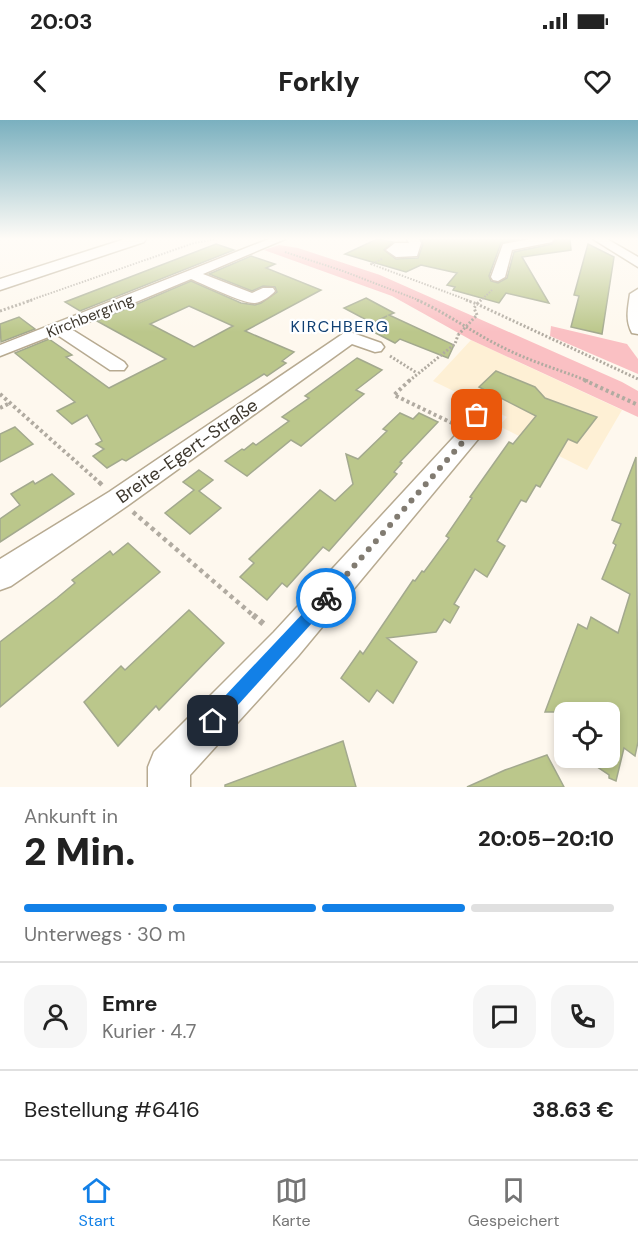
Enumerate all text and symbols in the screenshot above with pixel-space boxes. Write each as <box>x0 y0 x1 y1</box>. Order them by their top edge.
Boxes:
text: 20:03 <box>30 7 92 36</box>
text: Forkly <box>278 64 360 99</box>
icon: back <box>24 65 57 98</box>
icon: heart <box>581 65 614 98</box>
street label: Kirchbergring <box>43 289 137 343</box>
district label: KIRCHBERG <box>291 316 389 337</box>
pin <box>451 389 502 440</box>
street label: Breite-Egert-Straße <box>111 393 263 509</box>
icon: bag <box>460 398 493 431</box>
courier <box>296 568 356 628</box>
icon: bike <box>310 582 343 615</box>
pin <box>187 695 238 746</box>
map controls <box>554 702 620 768</box>
button: locate <box>554 702 620 768</box>
icon: home <box>196 704 229 737</box>
text: Ankunft in <box>24 803 118 829</box>
text: 20:05–20:10 <box>478 824 614 853</box>
text: 2 Min. <box>24 826 135 877</box>
text: Unterwegs · 30 m <box>24 921 186 947</box>
button: person <box>24 985 87 1048</box>
button: chat <box>473 985 536 1048</box>
button: phone <box>551 985 614 1048</box>
text: Emre <box>102 989 158 1018</box>
text: Kurier · 4.7 <box>102 1018 197 1044</box>
text: Bestellung #6416 <box>24 1095 200 1124</box>
text: 38.63 € <box>532 1095 614 1124</box>
tab: Start <box>78 1174 115 1231</box>
tab: Karte <box>272 1174 311 1231</box>
tab: Gespeichert <box>468 1174 560 1231</box>

